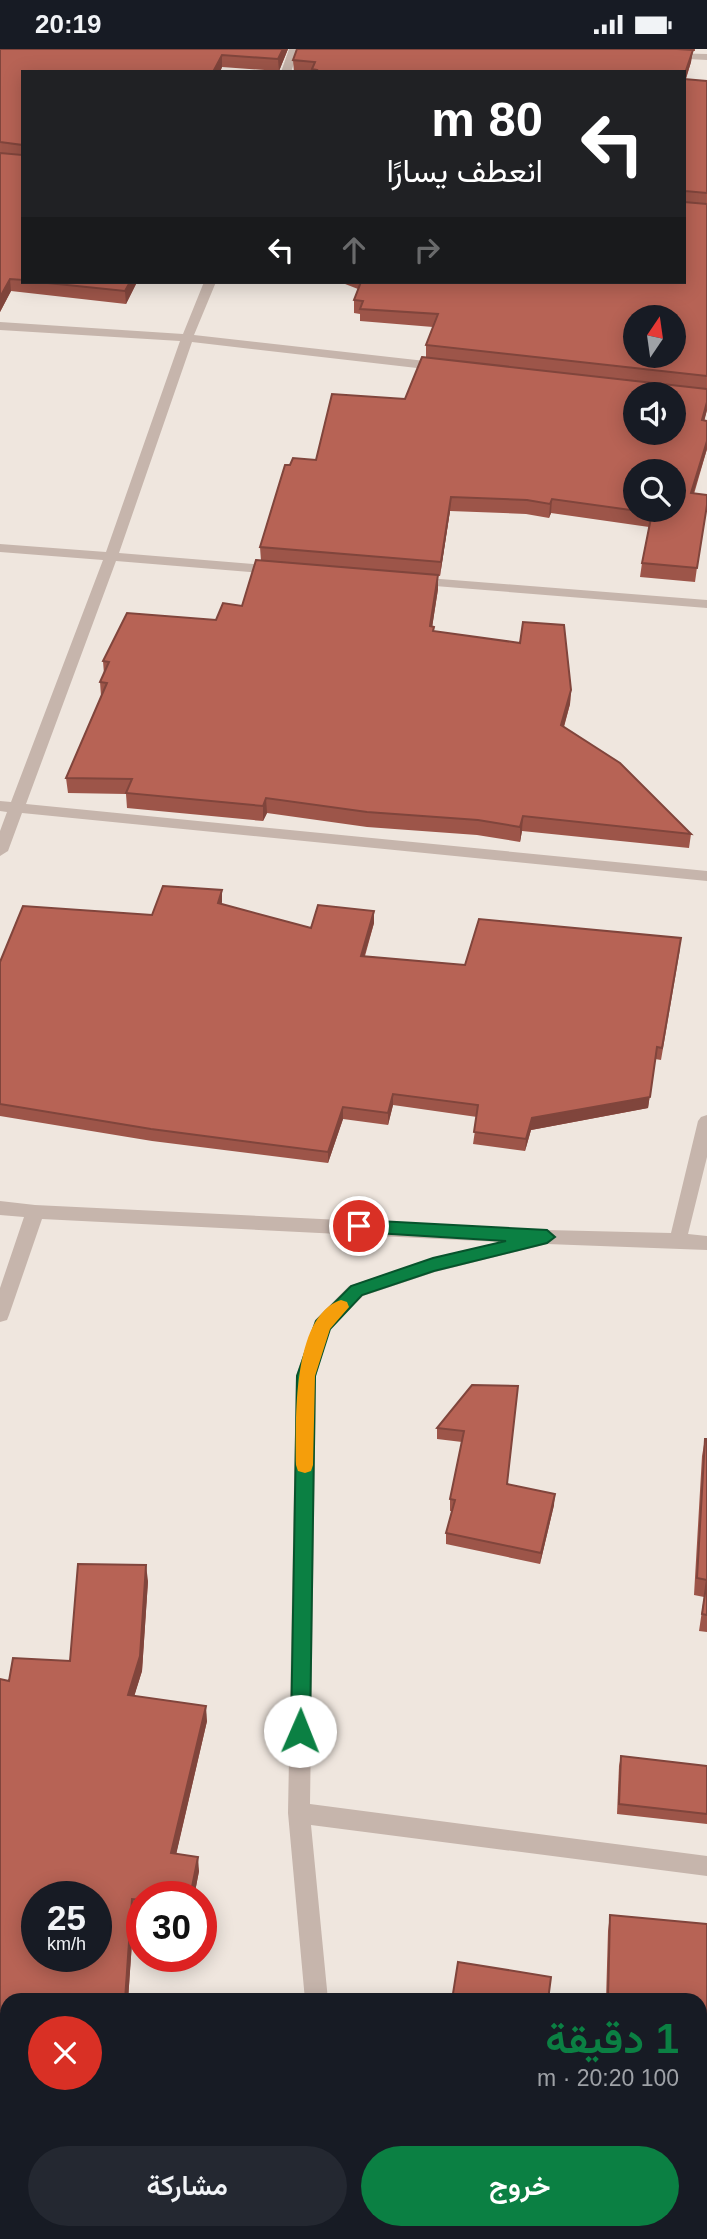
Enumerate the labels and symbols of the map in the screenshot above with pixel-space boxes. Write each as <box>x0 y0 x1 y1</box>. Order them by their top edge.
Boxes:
north arrow <box>623 305 686 367</box>
pin <box>329 1196 389 1256</box>
position arrow <box>263 1694 337 1768</box>
speed limit sign: 30 <box>126 1881 217 1972</box>

